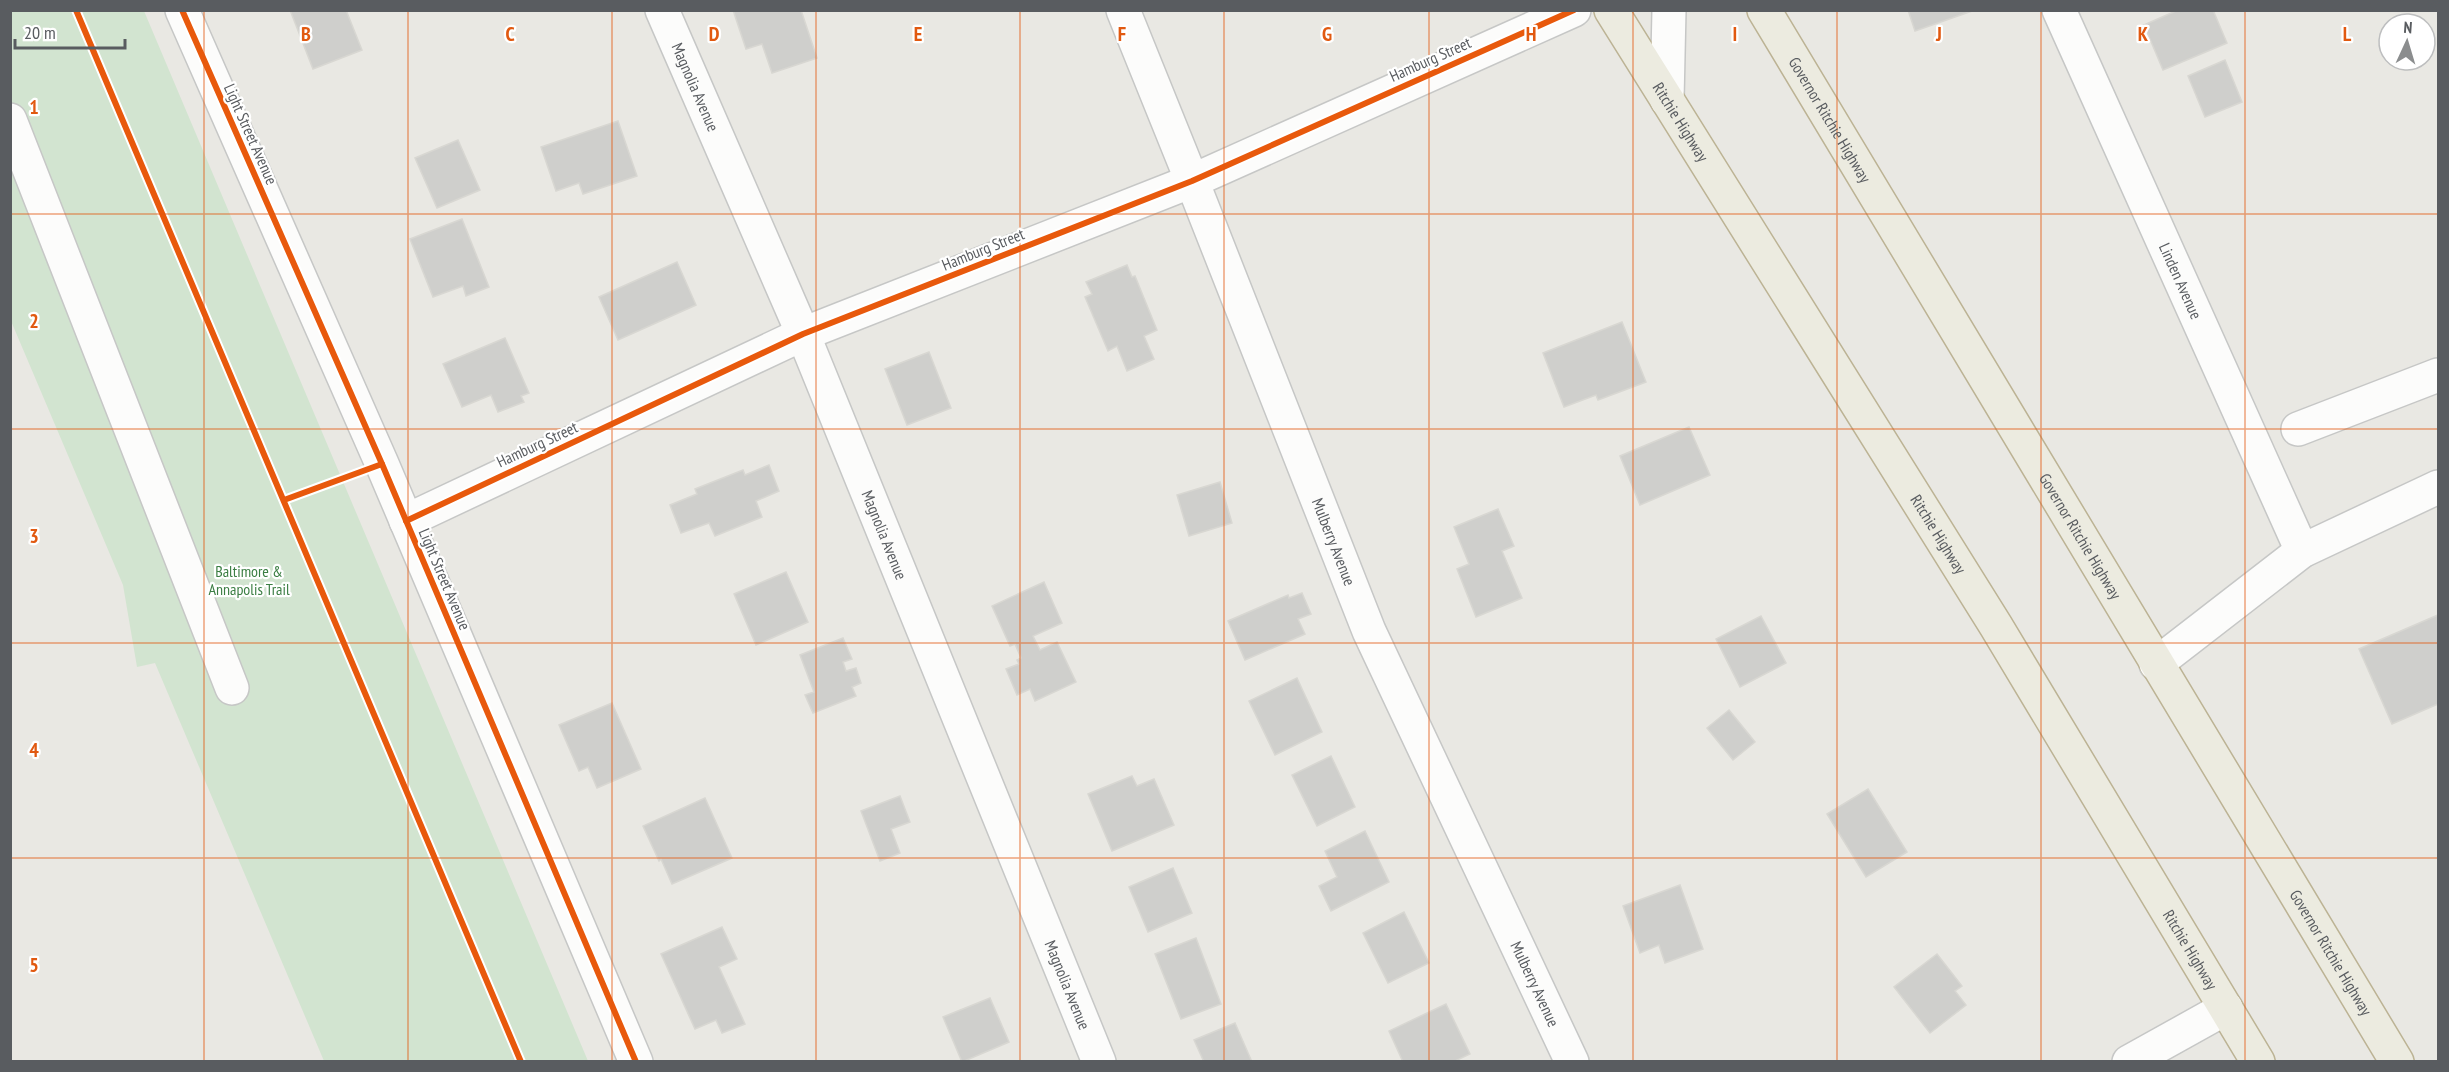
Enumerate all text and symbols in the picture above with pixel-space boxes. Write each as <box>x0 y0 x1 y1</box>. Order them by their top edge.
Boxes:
scale bar <box>15 12 124 50</box>
north arrow <box>2377 12 2437 72</box>
text: N <box>2403 17 2413 37</box>
text: 20 m <box>24 21 56 44</box>
text: B <box>301 21 311 47</box>
text: C <box>505 21 515 47</box>
text: D <box>709 21 720 47</box>
text: E <box>914 21 922 47</box>
text: F <box>1118 21 1126 47</box>
text: G <box>1322 21 1332 47</box>
text: H <box>1526 21 1536 47</box>
text: I <box>1733 21 1737 47</box>
text: J <box>1935 21 1942 47</box>
text: K <box>2138 21 2149 47</box>
text: L <box>2343 21 2352 47</box>
street label: Hamburg Street <box>1386 32 1474 86</box>
street label: Magnolia Avenue <box>667 40 724 134</box>
street label: Governor Ritchie Highway <box>1785 53 1875 186</box>
street label: Ritchie Highway <box>1649 79 1713 165</box>
street label: Light Street Avenue <box>220 80 282 188</box>
text: 1 <box>29 94 39 120</box>
street label: Hamburg Street <box>939 223 1028 275</box>
street label: Linden Avenue <box>2155 240 2206 322</box>
text: 2 <box>29 308 39 334</box>
street label: Hamburg Street <box>493 416 581 471</box>
street label: Governor Ritchie Highway <box>2035 470 2126 603</box>
street label: Magnolia Avenue <box>858 487 912 582</box>
street label: Ritchie Highway <box>1906 491 1971 577</box>
street label: Mulberry Avenue <box>1308 495 1360 588</box>
text: 3 <box>29 523 39 549</box>
street label: Light Street Avenue <box>415 525 475 633</box>
park label: Baltimore & Annapolis Trail <box>208 561 290 599</box>
text: 4 <box>29 737 39 763</box>
street label: Governor Ritchie Highway <box>2286 886 2377 1019</box>
street label: Ritchie Highway <box>2159 906 2222 993</box>
street label: Magnolia Avenue <box>1041 937 1095 1032</box>
street label: Mulberry Avenue <box>1506 938 1564 1030</box>
text: 5 <box>29 952 39 978</box>

